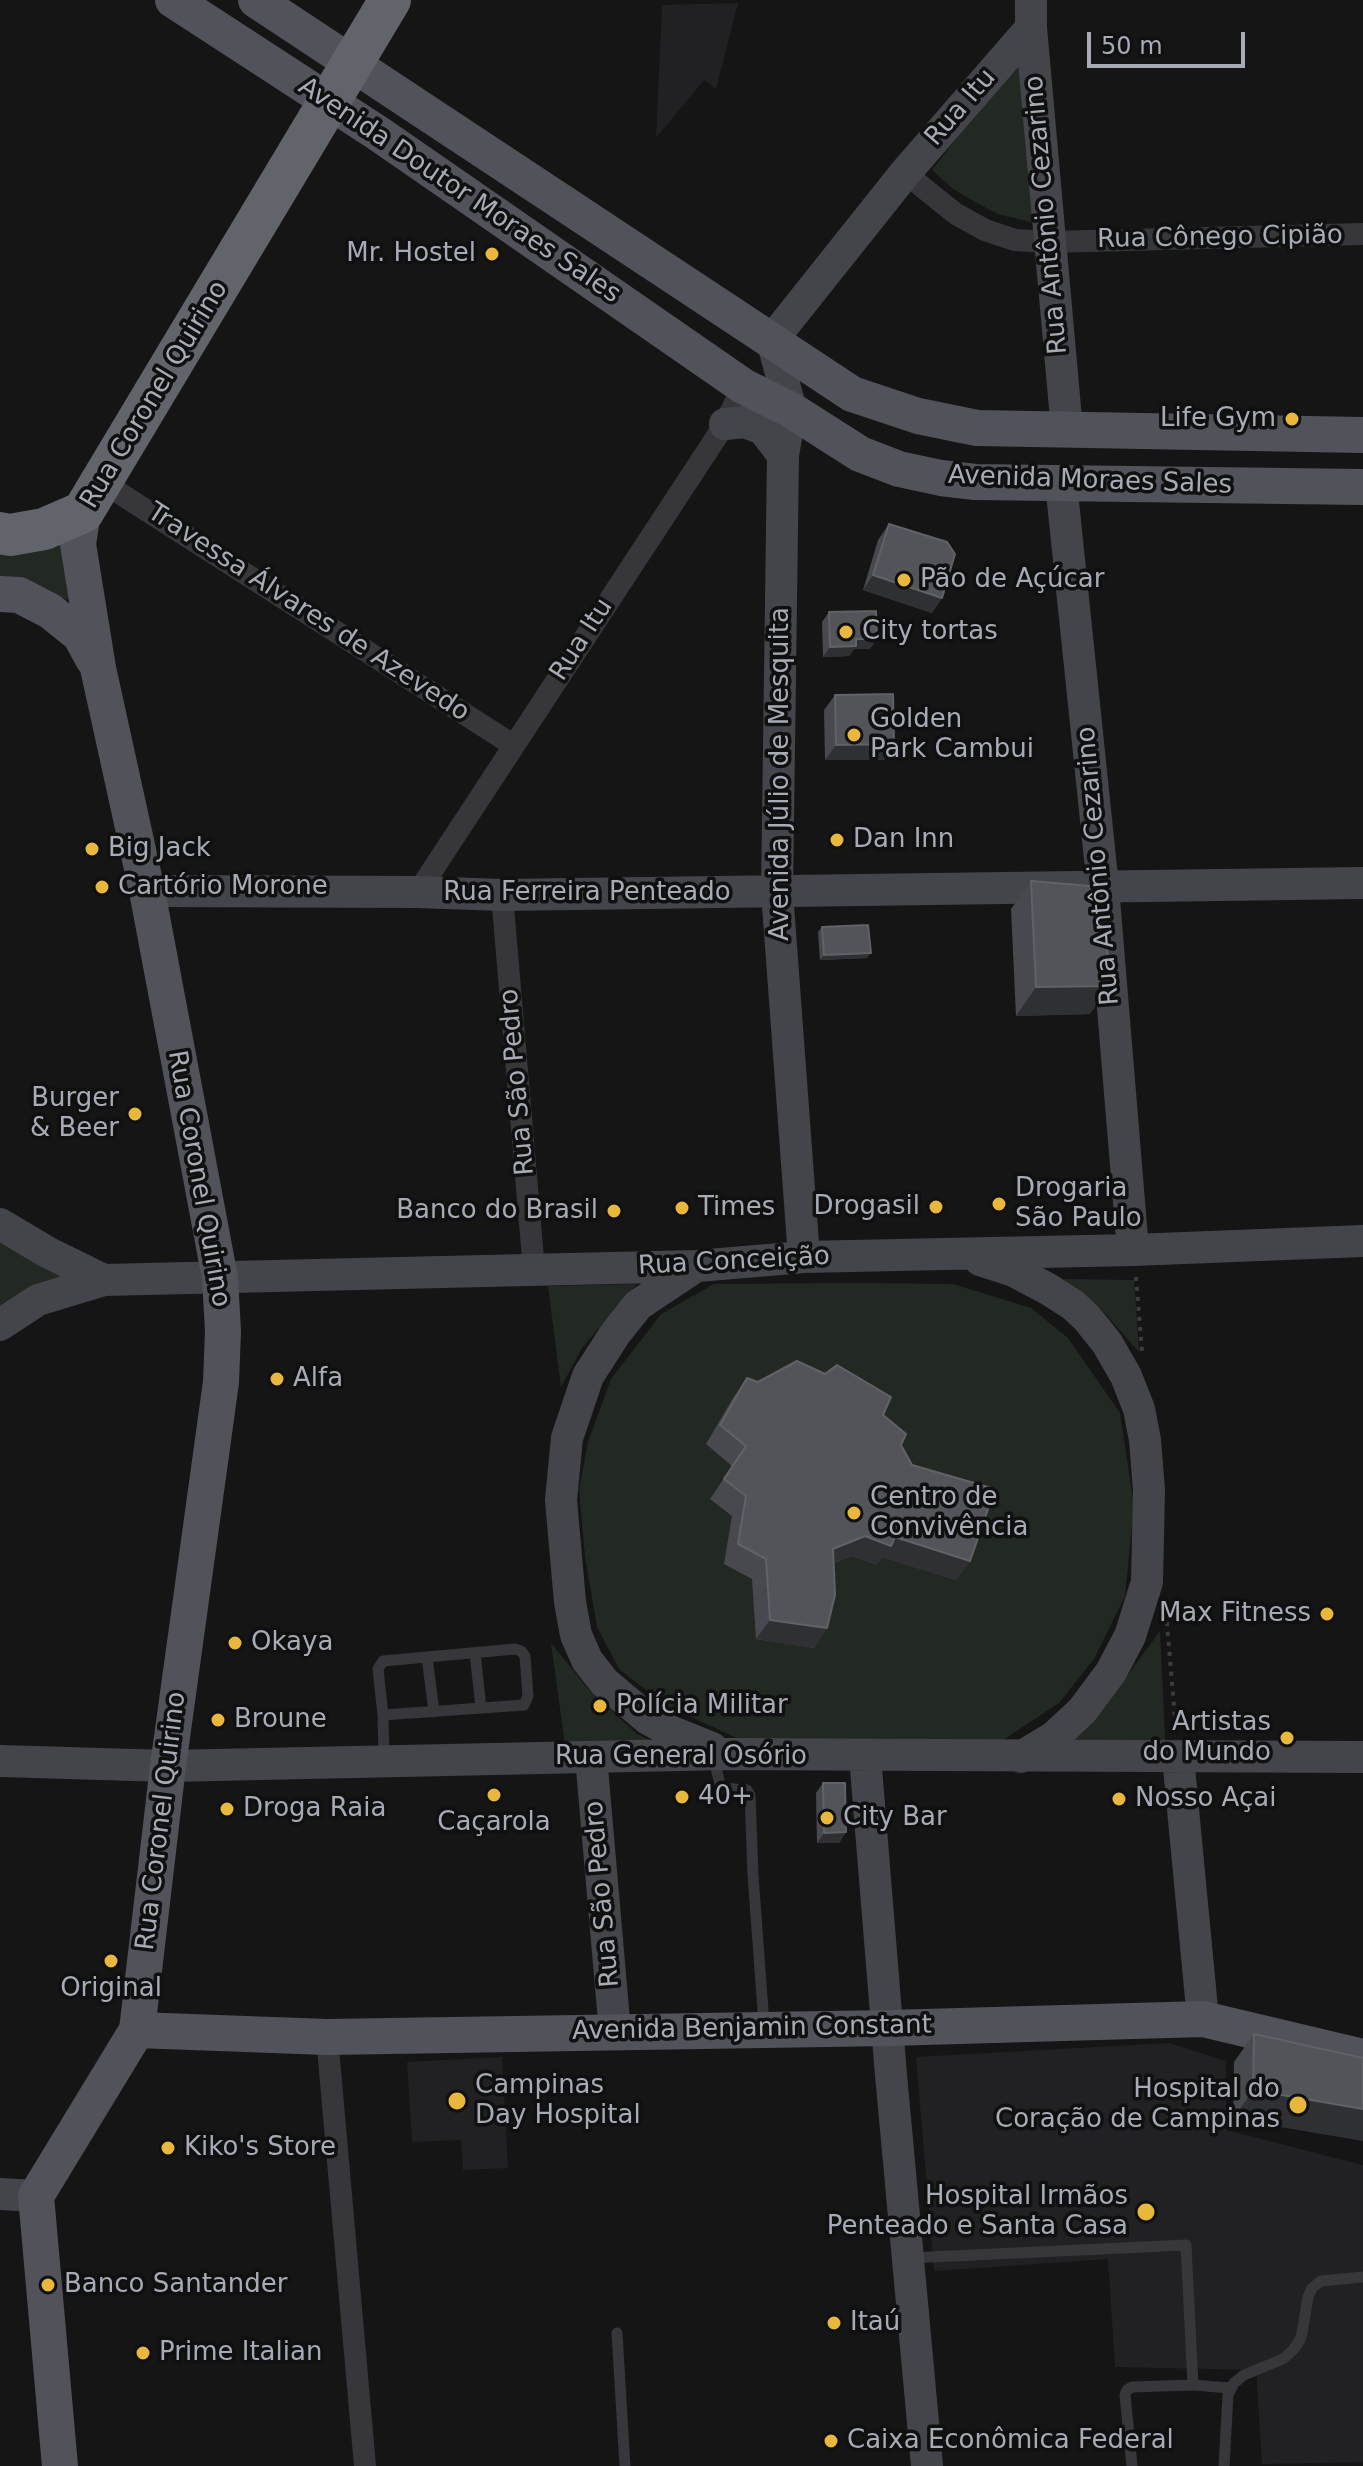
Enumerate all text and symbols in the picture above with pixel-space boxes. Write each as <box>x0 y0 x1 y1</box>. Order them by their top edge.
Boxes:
scale bar <box>1091 16 1249 66</box>
text: 50 m <box>1101 32 1163 60</box>
street label: Rua Itu <box>919 63 1003 153</box>
street label: Avenida Doutor Moraes Sales <box>292 71 626 311</box>
street label: Rua Antônio Cezarino <box>1019 74 1075 356</box>
street label: Rua Cônego Cipião <box>1097 220 1343 256</box>
place label: Mr. Hostel <box>346 238 476 270</box>
marker: Mr. Hostel <box>483 245 501 263</box>
street label: Rua Coronel Quirino <box>75 275 235 515</box>
place label: Life Gym <box>1160 403 1276 435</box>
marker: Life Gym <box>1283 410 1301 428</box>
street label: Avenida Moraes Sales <box>948 460 1232 502</box>
street label: Travessa Álvares de Azevedo <box>141 497 475 729</box>
place label: Pão de Açúcar <box>920 564 1104 596</box>
marker: Pão de Açúcar <box>895 571 913 589</box>
street label: Rua Itu <box>544 593 620 687</box>
street label: Avenida Júlio de Mesquita <box>765 607 797 941</box>
place label: City tortas <box>862 616 998 648</box>
marker: City tortas <box>837 623 855 641</box>
place label: Golden Park Cambui <box>870 704 1034 766</box>
street label: Rua Antônio Cezarino <box>1071 725 1127 1007</box>
marker: Golden Park Cambui <box>845 726 863 744</box>
place label: Dan Inn <box>853 824 954 856</box>
marker: Dan Inn <box>828 831 846 849</box>
place label: Big Jack <box>108 833 211 865</box>
marker: Big Jack <box>83 840 101 858</box>
place label: Cartório Morone <box>118 871 328 903</box>
street label: Rua Ferreira Penteado <box>443 877 731 909</box>
marker: Cartório Morone <box>93 878 111 896</box>
street label: Rua São Pedro <box>494 987 542 1177</box>
street label: Rua Coronel Quirino <box>160 1048 236 1310</box>
place label: Burger & Beer <box>30 1083 119 1144</box>
marker: Burger & Beer <box>126 1105 144 1123</box>
place label: Drogaria São Paulo <box>1015 1173 1142 1234</box>
place label: Drogasil <box>814 1191 920 1223</box>
place label: Times <box>698 1192 775 1224</box>
place label: Banco do Brasil <box>396 1195 598 1227</box>
marker: Drogaria São Paulo <box>990 1195 1008 1213</box>
marker: Drogasil <box>927 1198 945 1216</box>
marker: Times <box>673 1199 691 1217</box>
marker: Banco do Brasil <box>605 1202 623 1220</box>
street label: Rua Conceição <box>637 1241 831 1283</box>
place label: Alfa <box>293 1363 343 1395</box>
marker: Alfa <box>268 1370 286 1388</box>
place label: Centro de Convivência <box>870 1482 1028 1544</box>
marker: Centro de Convivência <box>845 1504 863 1522</box>
place label: Max Fitness <box>1159 1598 1311 1630</box>
marker: Max Fitness <box>1318 1605 1336 1623</box>
place label: Okaya <box>251 1627 333 1659</box>
marker: Okaya <box>226 1634 244 1652</box>
street label: Rua Coronel Quirino <box>131 1690 193 1952</box>
place label: Polícia Militar <box>616 1690 788 1722</box>
marker: Polícia Militar <box>591 1697 609 1715</box>
place label: Broune <box>234 1704 327 1736</box>
place label: Artistas do Mundo <box>1143 1707 1271 1768</box>
marker: Broune <box>209 1711 227 1729</box>
marker: Artistas do Mundo <box>1278 1729 1296 1747</box>
street label: Rua General Osório <box>555 1741 807 1773</box>
place label: 40+ <box>698 1781 753 1813</box>
place label: Nosso Açai <box>1135 1783 1276 1815</box>
marker: Caçarola <box>485 1786 503 1804</box>
marker: 40+ <box>673 1788 691 1806</box>
marker: Nosso Açai <box>1110 1790 1128 1808</box>
place label: Droga Raia <box>243 1793 386 1825</box>
street label: Rua São Pedro <box>579 1799 627 1989</box>
marker: Droga Raia <box>218 1800 236 1818</box>
place label: City Bar <box>843 1802 947 1834</box>
place label: Caçarola <box>437 1807 551 1839</box>
marker: City Bar <box>818 1809 836 1827</box>
marker: Original <box>102 1952 120 1970</box>
place label: Original <box>60 1973 162 2005</box>
street label: Avenida Benjamin Constant <box>572 2010 932 2048</box>
place label: Campinas Day Hospital <box>475 2070 641 2132</box>
place label: Hospital do Coração de Campinas <box>995 2074 1280 2136</box>
marker: Campinas Day Hospital <box>446 2090 468 2112</box>
marker: Hospital do Coração de Campinas <box>1287 2094 1309 2116</box>
place label: Kiko's Store <box>184 2132 336 2164</box>
marker: Kiko's Store <box>159 2139 177 2157</box>
place label: Hospital Irmãos Penteado e Santa Casa <box>827 2181 1128 2242</box>
marker: Hospital Irmãos Penteado e Santa Casa <box>1135 2201 1157 2223</box>
place label: Banco Santander <box>64 2269 287 2301</box>
marker: Banco Santander <box>39 2276 57 2294</box>
place label: Itaú <box>850 2307 900 2339</box>
marker: Itaú <box>825 2314 843 2332</box>
place label: Prime Italian <box>159 2337 322 2369</box>
marker: Prime Italian <box>134 2344 152 2362</box>
place label: Caixa Econômica Federal <box>847 2425 1174 2457</box>
marker: Caixa Econômica Federal <box>822 2432 840 2450</box>

